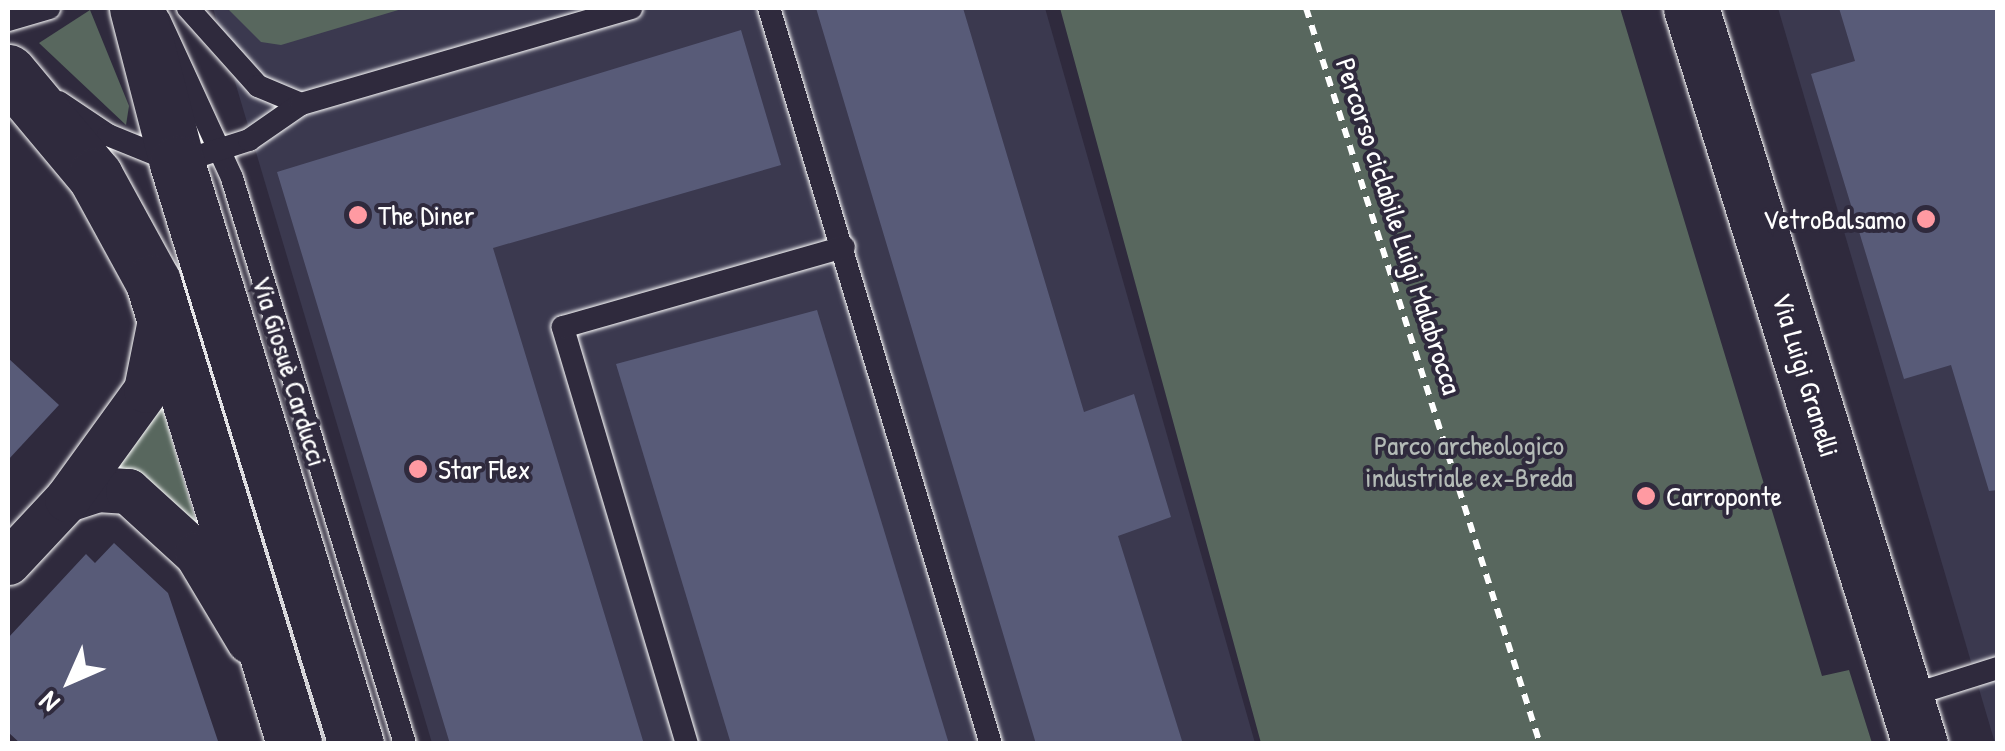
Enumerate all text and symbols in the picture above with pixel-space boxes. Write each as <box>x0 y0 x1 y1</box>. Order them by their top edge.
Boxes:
street label: Percorso ciclabile Luigi Malabrocca <box>1329 54 1469 398</box>
place label: The Diner <box>378 198 475 232</box>
place label: VetroBalsamo <box>1763 202 1906 236</box>
marker: The Diner <box>347 204 369 226</box>
marker: VetroBalsamo <box>1915 208 1937 230</box>
street label: Via Giosuè Carducci <box>245 272 335 470</box>
street label: Via Luigi Granelli <box>1765 289 1847 461</box>
park label: Parco archeologico industriale ex-Breda <box>1365 428 1573 494</box>
place label: Star Flex <box>438 452 530 486</box>
marker: Star Flex <box>407 458 429 480</box>
place label: Carroponte <box>1666 479 1782 513</box>
marker: Carroponte <box>1635 485 1657 507</box>
north arrow <box>20 631 120 731</box>
text: N <box>30 684 67 721</box>

